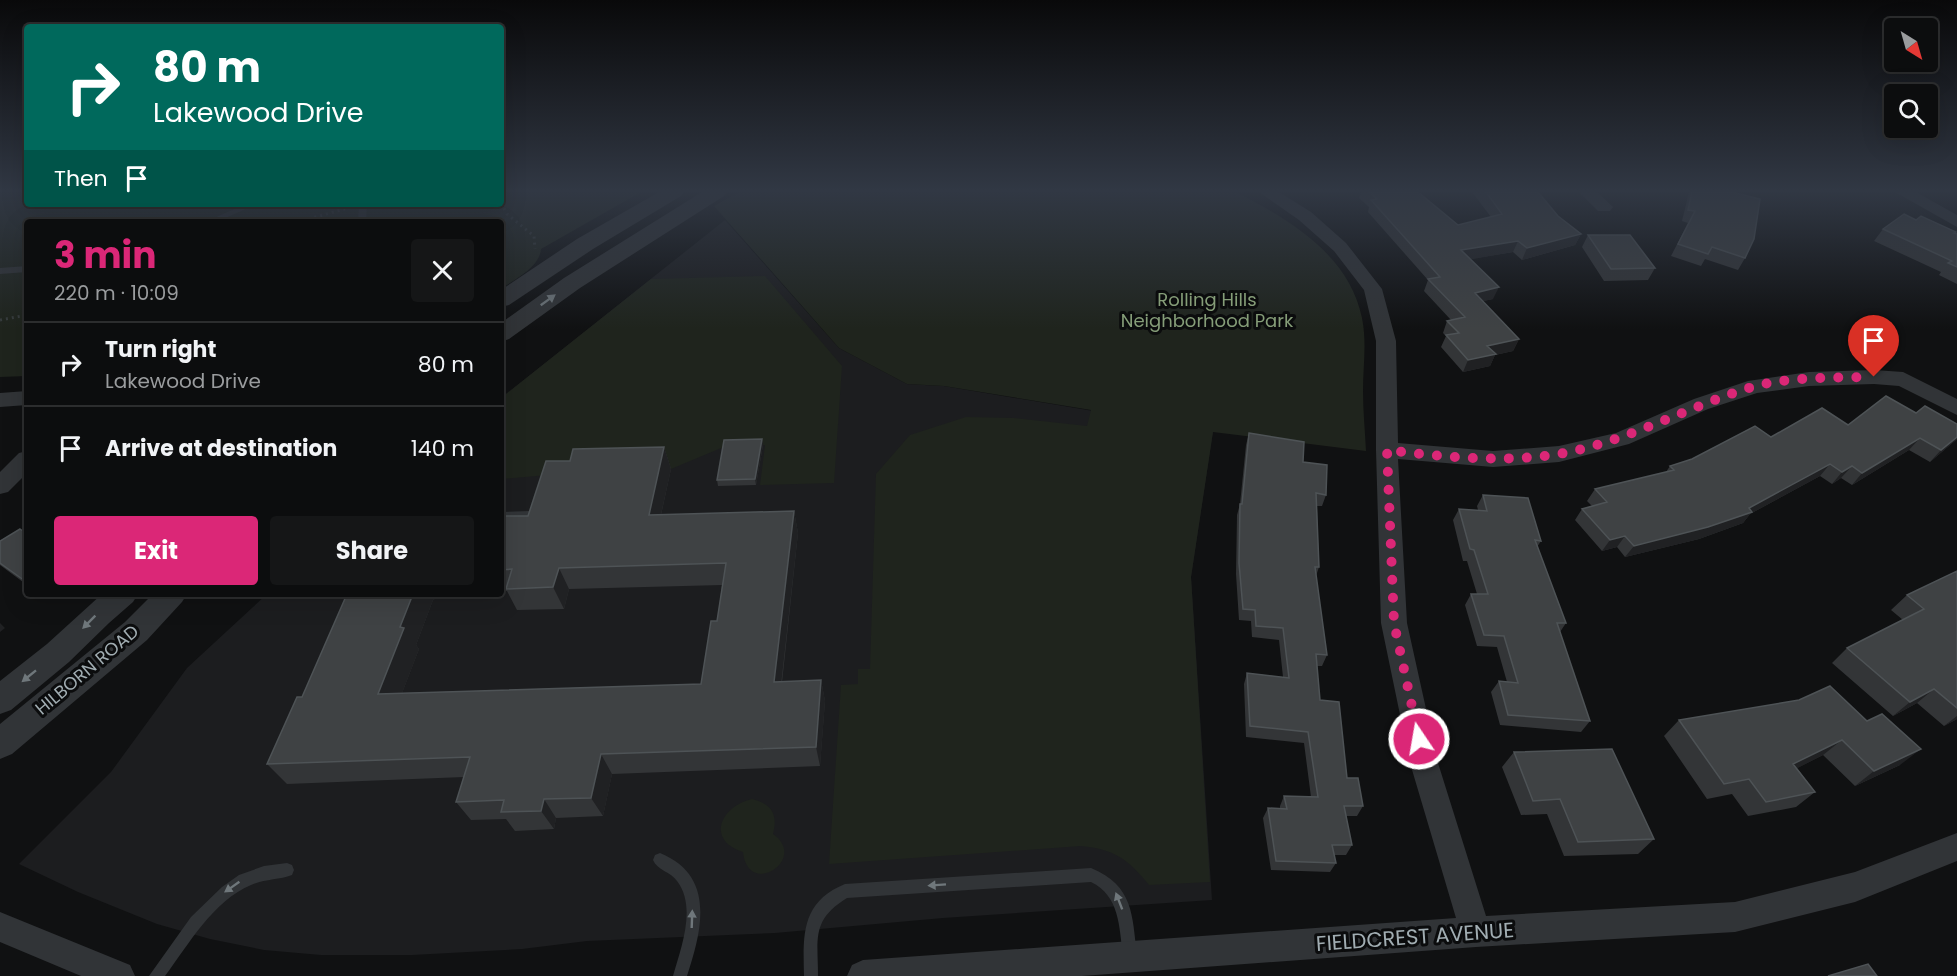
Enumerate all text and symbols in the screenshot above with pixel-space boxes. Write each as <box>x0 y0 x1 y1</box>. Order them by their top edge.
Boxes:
north arrow <box>1884 18 1938 72</box>
map controls <box>1884 18 1938 138</box>
text: 80 m <box>153 38 261 97</box>
icon: right <box>54 48 132 126</box>
button: search <box>1884 84 1938 138</box>
text: Lakewood Drive <box>153 94 363 131</box>
icon: arrive <box>120 162 153 195</box>
text: Then <box>54 163 108 194</box>
text: 3 min <box>54 230 156 281</box>
button: close <box>411 239 474 302</box>
text: 220 m · 10:09 <box>54 279 179 307</box>
park label: Rolling Hills Neighborhood Park <box>1121 287 1294 333</box>
one-way arrow <box>540 294 556 306</box>
pin <box>1848 315 1899 377</box>
icon: arrive <box>1857 324 1890 357</box>
text: Turn right <box>105 334 216 365</box>
icon: right <box>54 348 87 381</box>
text: 80 m <box>418 349 474 380</box>
text: Lakewood Drive <box>105 367 261 395</box>
icon: arrive <box>54 432 87 465</box>
text: Arrive at destination <box>105 433 337 464</box>
text: 140 m <box>411 433 474 464</box>
button: Exit <box>54 516 258 585</box>
button: Share <box>270 516 474 585</box>
one-way arrow <box>83 615 97 629</box>
street label: HILBORN ROAD <box>30 619 144 720</box>
one-way arrow <box>21 670 37 683</box>
position arrow <box>1387 707 1451 771</box>
one-way arrow <box>927 880 946 890</box>
one-way arrow <box>225 881 241 893</box>
one-way arrow <box>1114 891 1124 909</box>
one-way arrow <box>688 910 697 929</box>
street label: FIELDCREST AVENUE <box>1315 915 1515 958</box>

